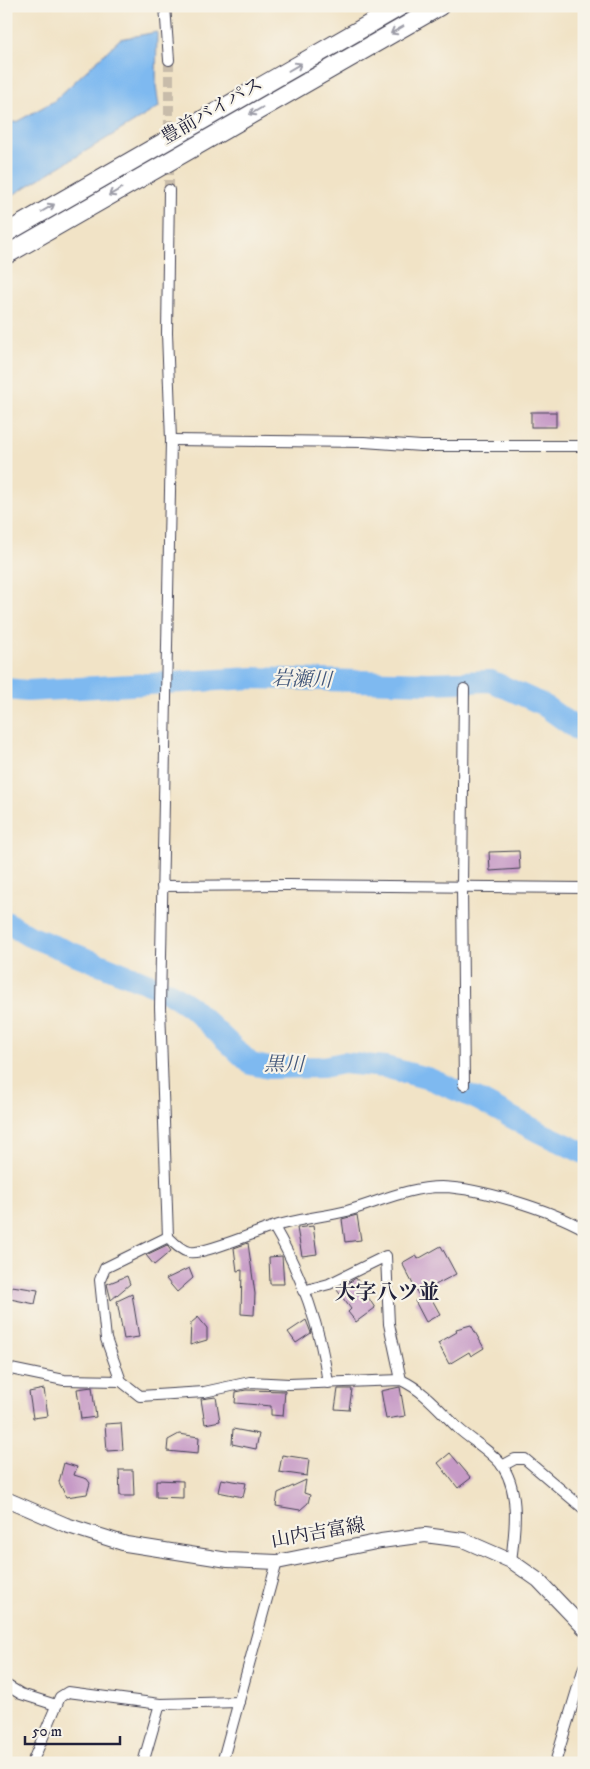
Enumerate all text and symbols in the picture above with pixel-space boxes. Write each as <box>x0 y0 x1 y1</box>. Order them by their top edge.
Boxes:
one-way arrow <box>391 26 405 36</box>
one-way arrow <box>288 61 302 71</box>
street label: 豊前バイパス <box>157 73 267 149</box>
one-way arrow <box>249 106 264 116</box>
one-way arrow <box>108 187 123 197</box>
one-way arrow <box>41 203 55 213</box>
water label: 岩瀬川 <box>272 666 334 694</box>
water label: 黒川 <box>264 1052 306 1078</box>
district label: 大字八ツ並 <box>335 1280 440 1306</box>
street label: 山内吉富線 <box>269 1513 367 1553</box>
scale bar <box>25 1714 120 1746</box>
text: 50 m <box>32 1722 62 1741</box>

